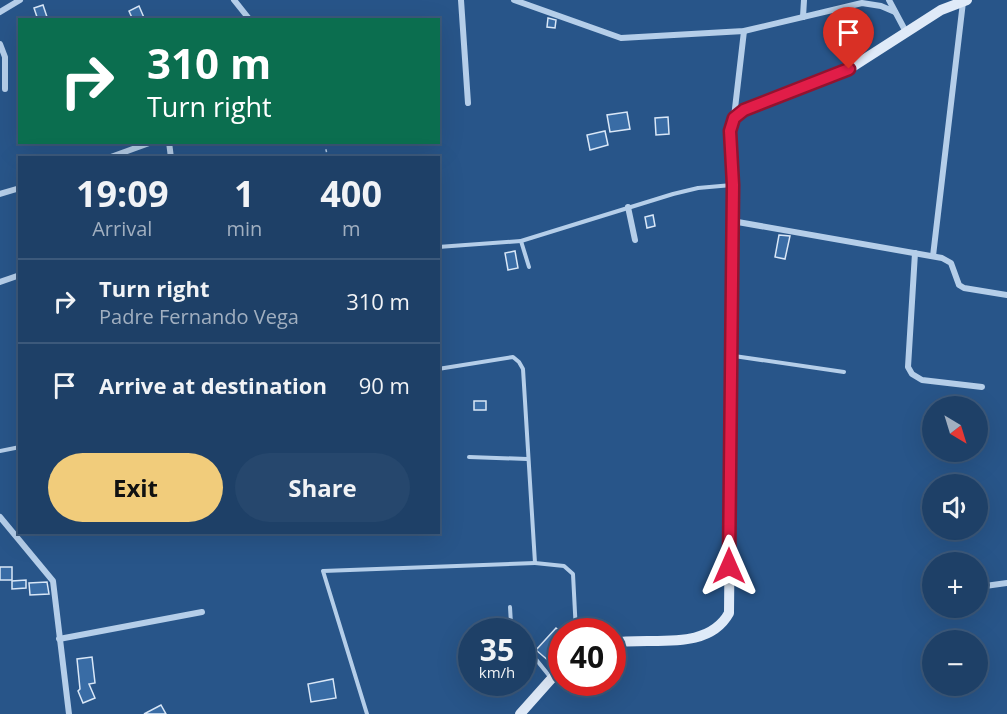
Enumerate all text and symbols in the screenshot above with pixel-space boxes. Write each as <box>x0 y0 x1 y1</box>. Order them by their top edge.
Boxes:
pin <box>823 7 874 69</box>
icon: arrive <box>832 16 865 49</box>
text: 310 m <box>147 34 271 91</box>
icon: right <box>48 42 126 120</box>
text: Turn right <box>147 88 272 125</box>
text: 19:09 <box>76 169 169 218</box>
text: 1 <box>234 169 255 218</box>
text: 400 <box>320 169 382 218</box>
text: Arrival <box>92 215 152 242</box>
text: min <box>226 215 262 242</box>
text: m <box>342 215 360 242</box>
text: Turn right <box>99 273 210 303</box>
icon: right <box>48 285 81 318</box>
text: 310 m <box>346 286 410 316</box>
text: Padre Fernando Vega <box>99 303 299 330</box>
icon: arrive <box>48 369 81 402</box>
text: Arrive at destination <box>99 370 327 400</box>
text: 90 m <box>359 370 410 400</box>
north arrow <box>922 396 988 462</box>
map controls <box>922 396 988 696</box>
button: Exit <box>48 453 223 522</box>
button: Share <box>235 453 410 522</box>
button: sound <box>922 474 988 540</box>
position arrow <box>697 534 761 598</box>
button: + <box>922 552 988 618</box>
speed limit sign: 40 <box>548 618 626 696</box>
text: 35 <box>480 629 514 670</box>
button: − <box>922 630 988 696</box>
text: km/h <box>479 662 515 682</box>

